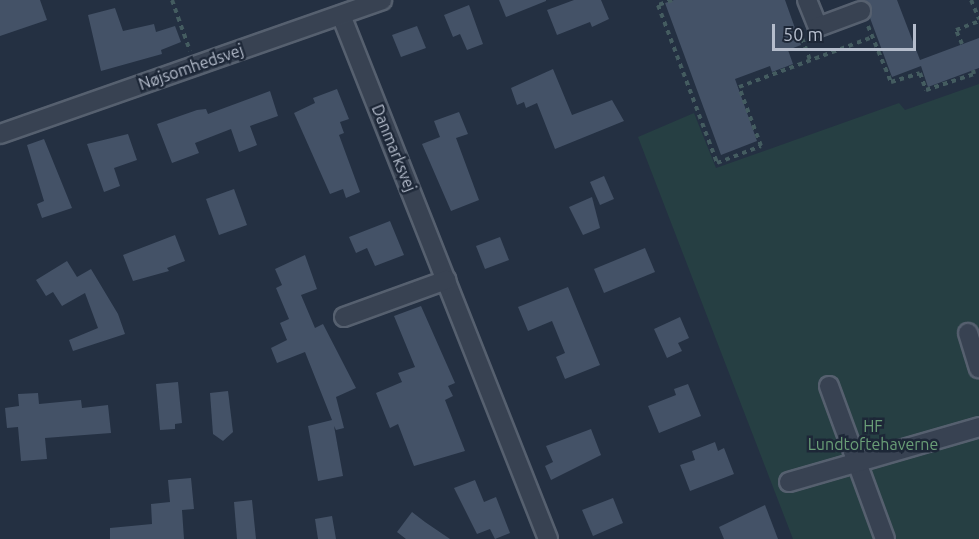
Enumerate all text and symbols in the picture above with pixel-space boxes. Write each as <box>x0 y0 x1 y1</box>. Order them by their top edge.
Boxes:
scale bar <box>775 12 919 50</box>
text: 50 m <box>783 24 823 44</box>
street label: Nøjsomhedsvej <box>136 40 246 94</box>
street label: Danmarksvej <box>368 102 420 194</box>
park label: HF Lundtoftehaverne <box>808 416 938 454</box>

